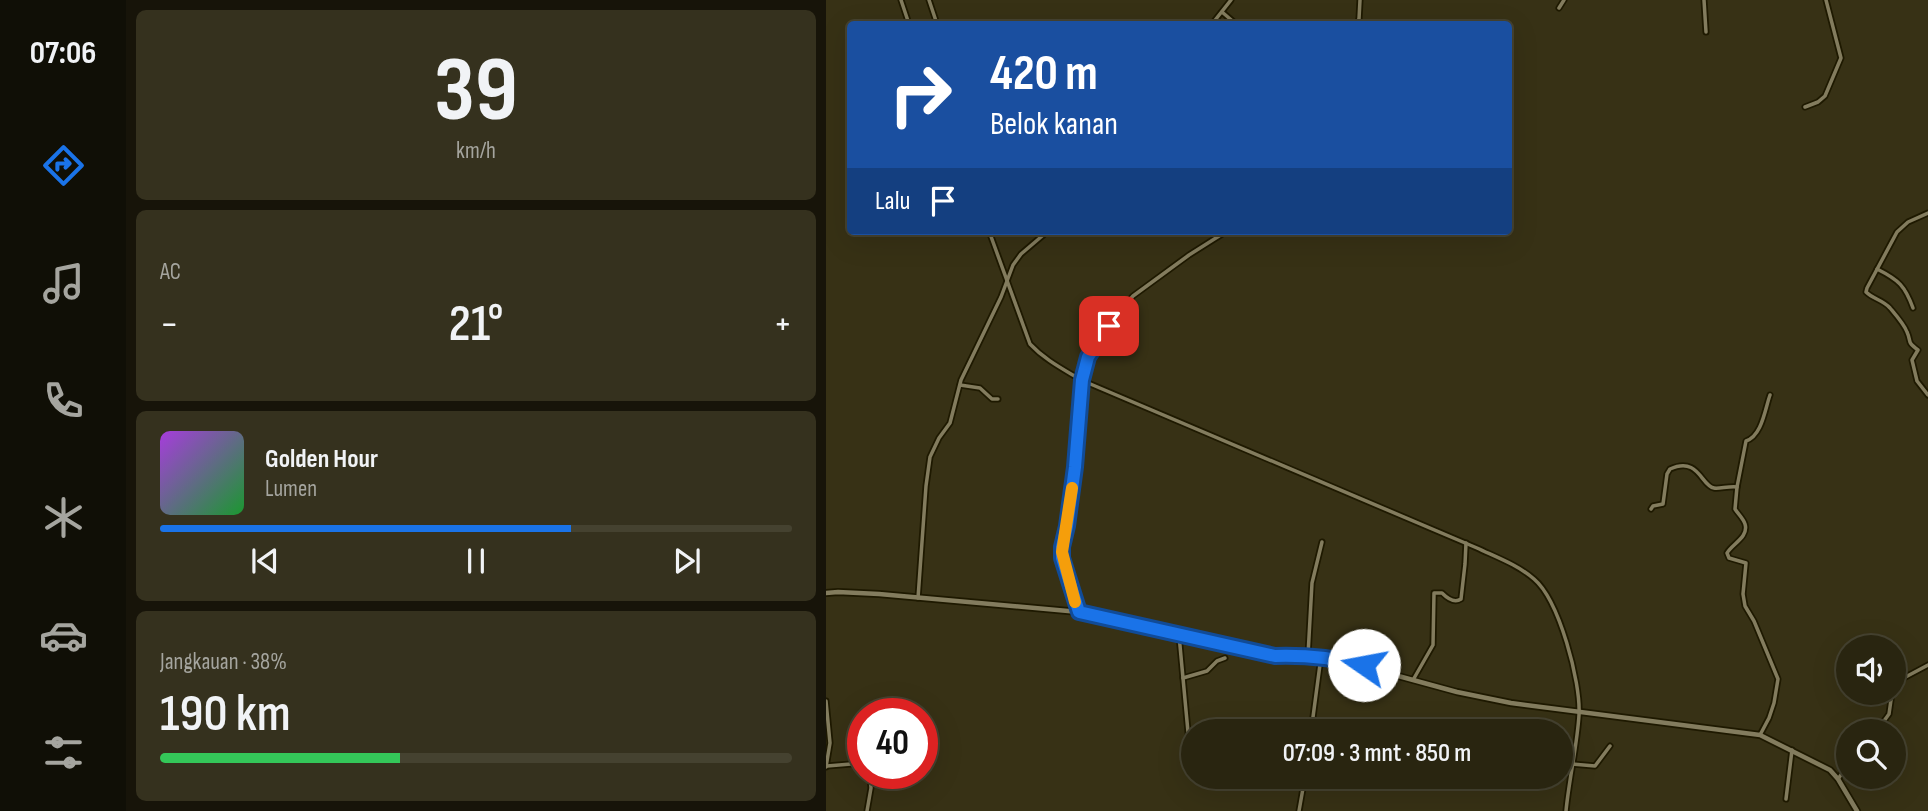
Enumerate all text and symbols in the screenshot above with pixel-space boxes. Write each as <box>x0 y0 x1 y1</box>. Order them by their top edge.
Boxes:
text: 07:06 <box>30 34 96 73</box>
text: 39 <box>434 37 518 146</box>
text: 420 m <box>990 45 1098 104</box>
icon: right <box>875 49 966 140</box>
text: Belok kanan <box>990 105 1118 144</box>
text: km/h <box>456 137 496 165</box>
icon: directions <box>39 141 88 190</box>
icon: arrive <box>924 182 962 220</box>
text: Lalu <box>875 186 910 217</box>
text: AC <box>160 258 181 286</box>
icon: music <box>39 259 88 308</box>
text: 21° <box>449 293 503 356</box>
pin <box>1079 296 1139 356</box>
text: − <box>160 302 179 347</box>
text: + <box>773 302 792 347</box>
icon: arrive <box>1090 307 1128 345</box>
icon: phone <box>39 376 88 425</box>
text: Golden Hour <box>265 444 378 475</box>
text: Lumen <box>265 475 317 503</box>
icon: climate <box>39 493 88 542</box>
icon: previous <box>246 542 284 580</box>
icon: pause <box>457 542 495 580</box>
icon: next <box>668 542 706 580</box>
icon: car <box>39 611 88 660</box>
position arrow <box>1327 628 1401 702</box>
map controls <box>1836 635 1906 789</box>
button: sound <box>1836 635 1906 705</box>
text: Jangkauan · 38% <box>160 648 287 676</box>
text: 190 km <box>160 683 291 746</box>
speed limit sign: 40 <box>847 698 938 789</box>
button: search <box>1836 719 1906 789</box>
icon: filters <box>39 728 88 777</box>
text: 07:09 · 3 mnt · 850 m <box>1283 738 1471 769</box>

